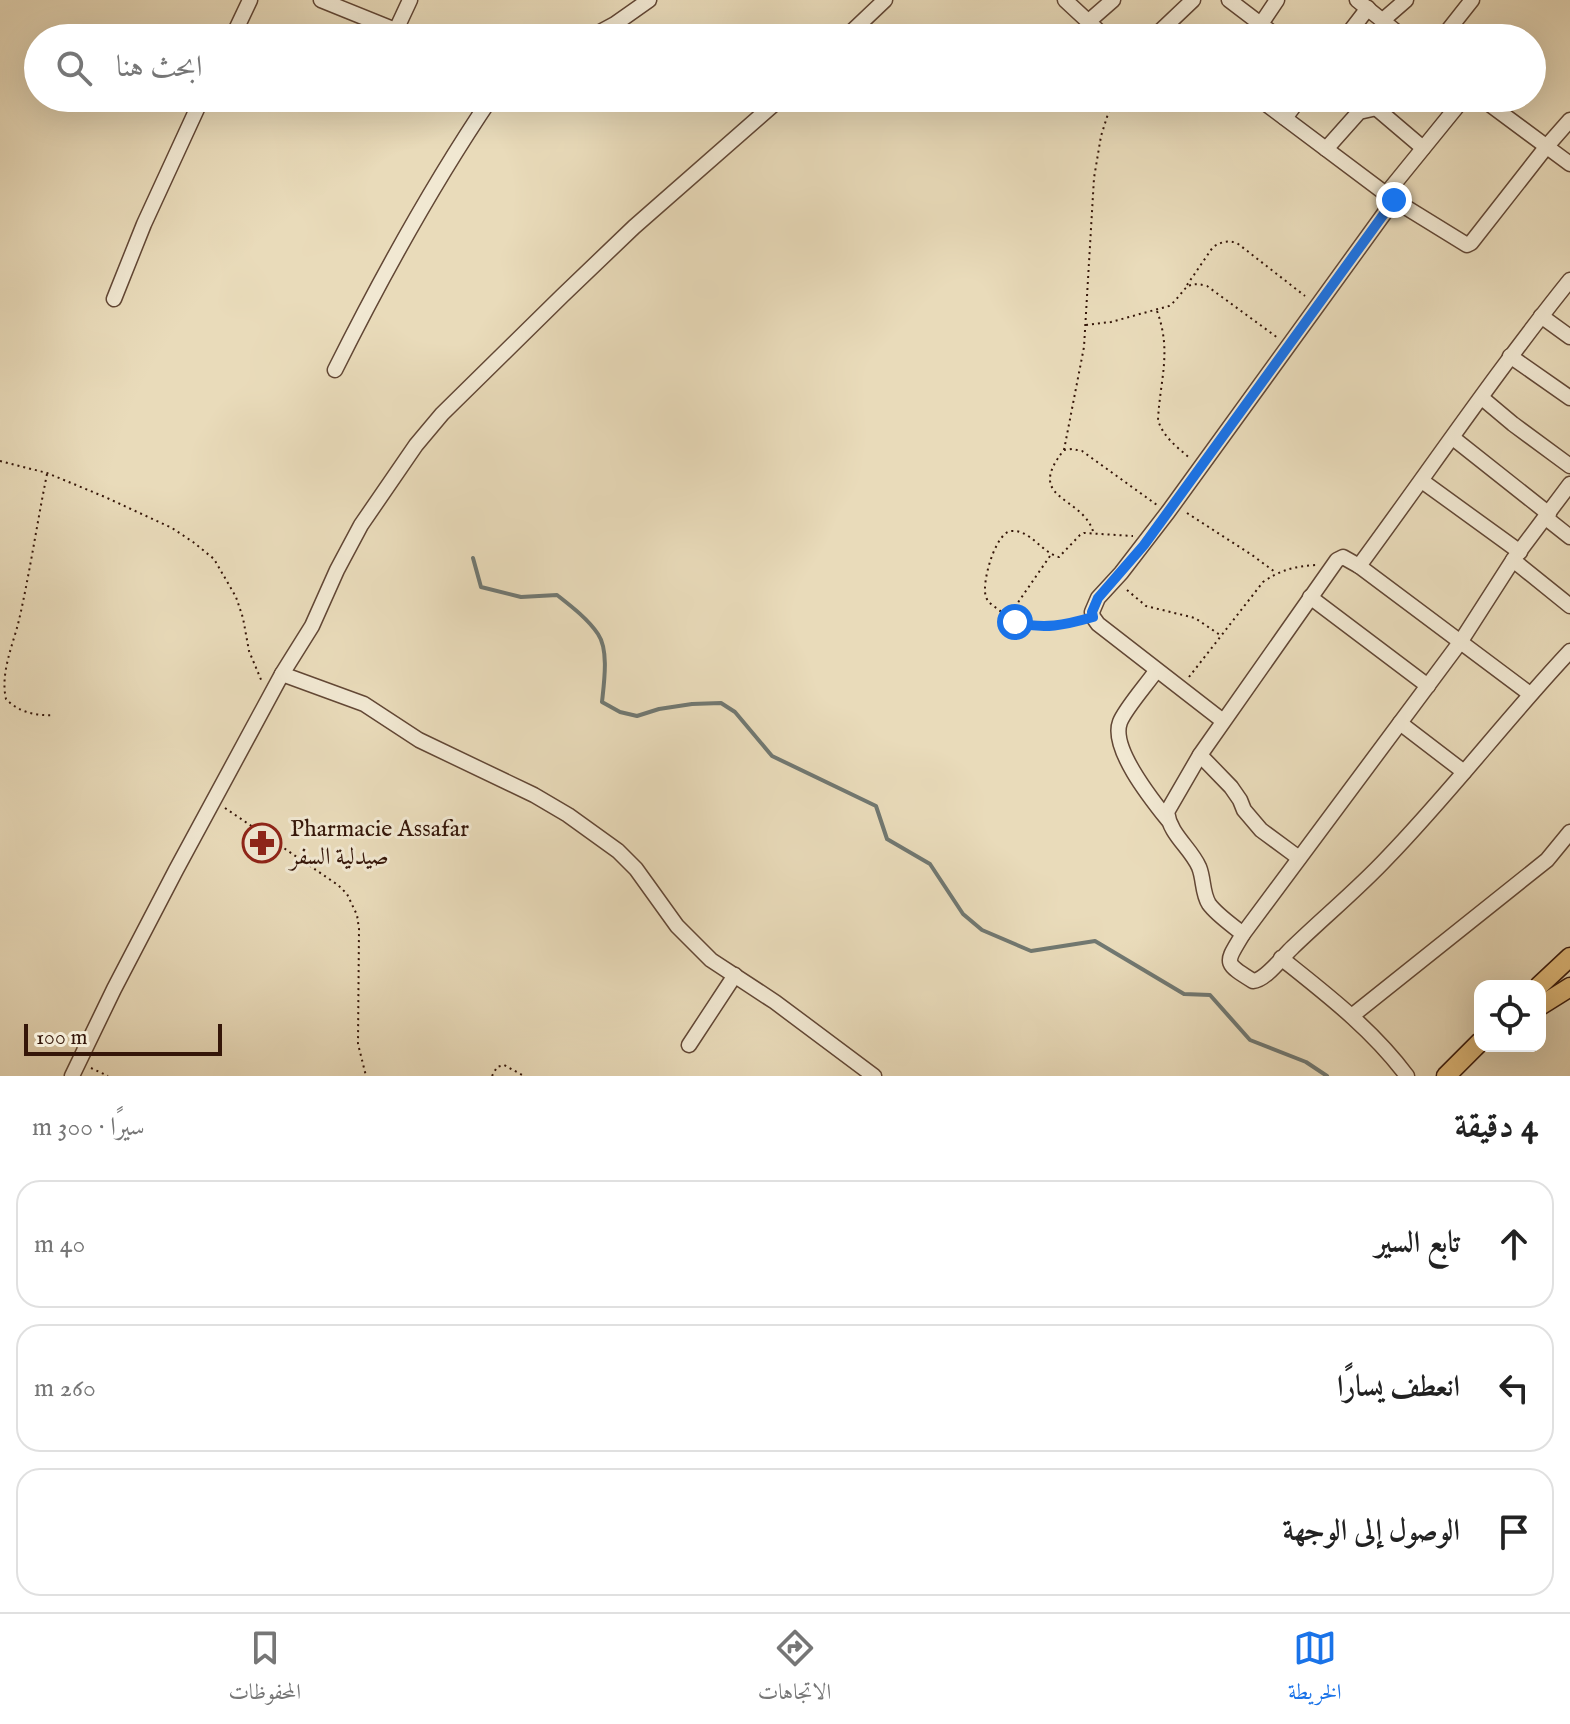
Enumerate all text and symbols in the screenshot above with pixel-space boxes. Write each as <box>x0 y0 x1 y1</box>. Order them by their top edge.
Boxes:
search box <box>24 24 1546 112</box>
icon: search <box>52 46 96 90</box>
text: ابحث هنا <box>116 49 203 87</box>
route end <box>1376 182 1412 218</box>
route start <box>997 604 1033 640</box>
place label: Pharmacie Assafar صيدلية السفر <box>287 814 469 873</box>
pharmacy icon: Pharmacie Assafar صيدلية السفر <box>241 822 283 864</box>
map controls <box>1474 980 1546 1052</box>
button: locate <box>1474 980 1546 1052</box>
scale bar <box>24 1020 222 1056</box>
text: 100 m <box>36 1024 88 1052</box>
text: 4 دقيقة <box>1455 1105 1538 1148</box>
text: سيرًا · 300 m <box>32 1111 145 1144</box>
icon: ahead <box>1492 1222 1536 1266</box>
text: تابع السير <box>1375 1225 1460 1263</box>
text: 40 m <box>34 1228 85 1261</box>
icon: left <box>1492 1366 1536 1410</box>
text: انعطف يسارًا <box>1337 1369 1460 1407</box>
text: 260 m <box>34 1372 96 1405</box>
icon: arrive <box>1492 1510 1536 1554</box>
text: الوصول إلى الوجهة <box>1283 1513 1460 1551</box>
tab: المحفوظات <box>228 1626 301 1713</box>
tab: الاتجاهات <box>758 1626 831 1713</box>
tab: الخريطة <box>1288 1626 1342 1713</box>

